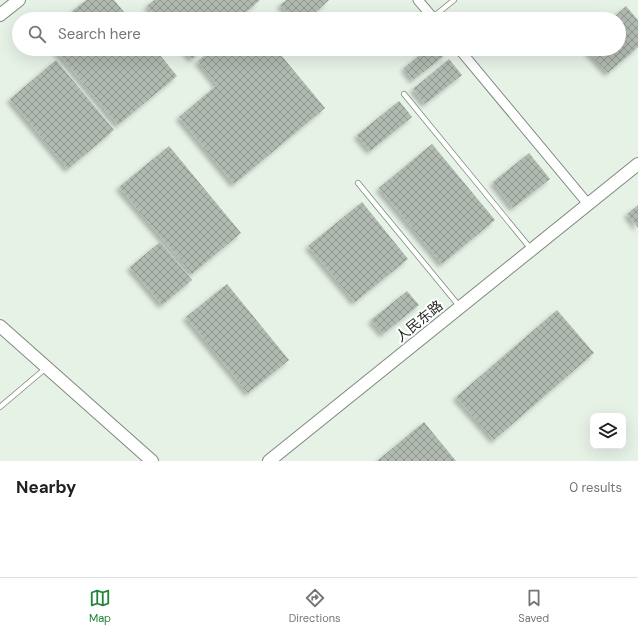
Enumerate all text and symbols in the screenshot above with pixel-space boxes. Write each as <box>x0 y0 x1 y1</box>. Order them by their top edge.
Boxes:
search box <box>12 12 626 56</box>
icon: search <box>26 23 48 45</box>
text: Search here <box>58 24 141 44</box>
street label: 人民东路 <box>392 296 446 346</box>
map controls <box>590 413 626 449</box>
button: layers <box>590 413 626 449</box>
text: Nearby <box>16 476 76 498</box>
text: 0 results <box>569 479 622 496</box>
tab: Map <box>89 587 111 625</box>
tab: Directions <box>289 587 341 625</box>
tab: Saved <box>518 587 549 625</box>

